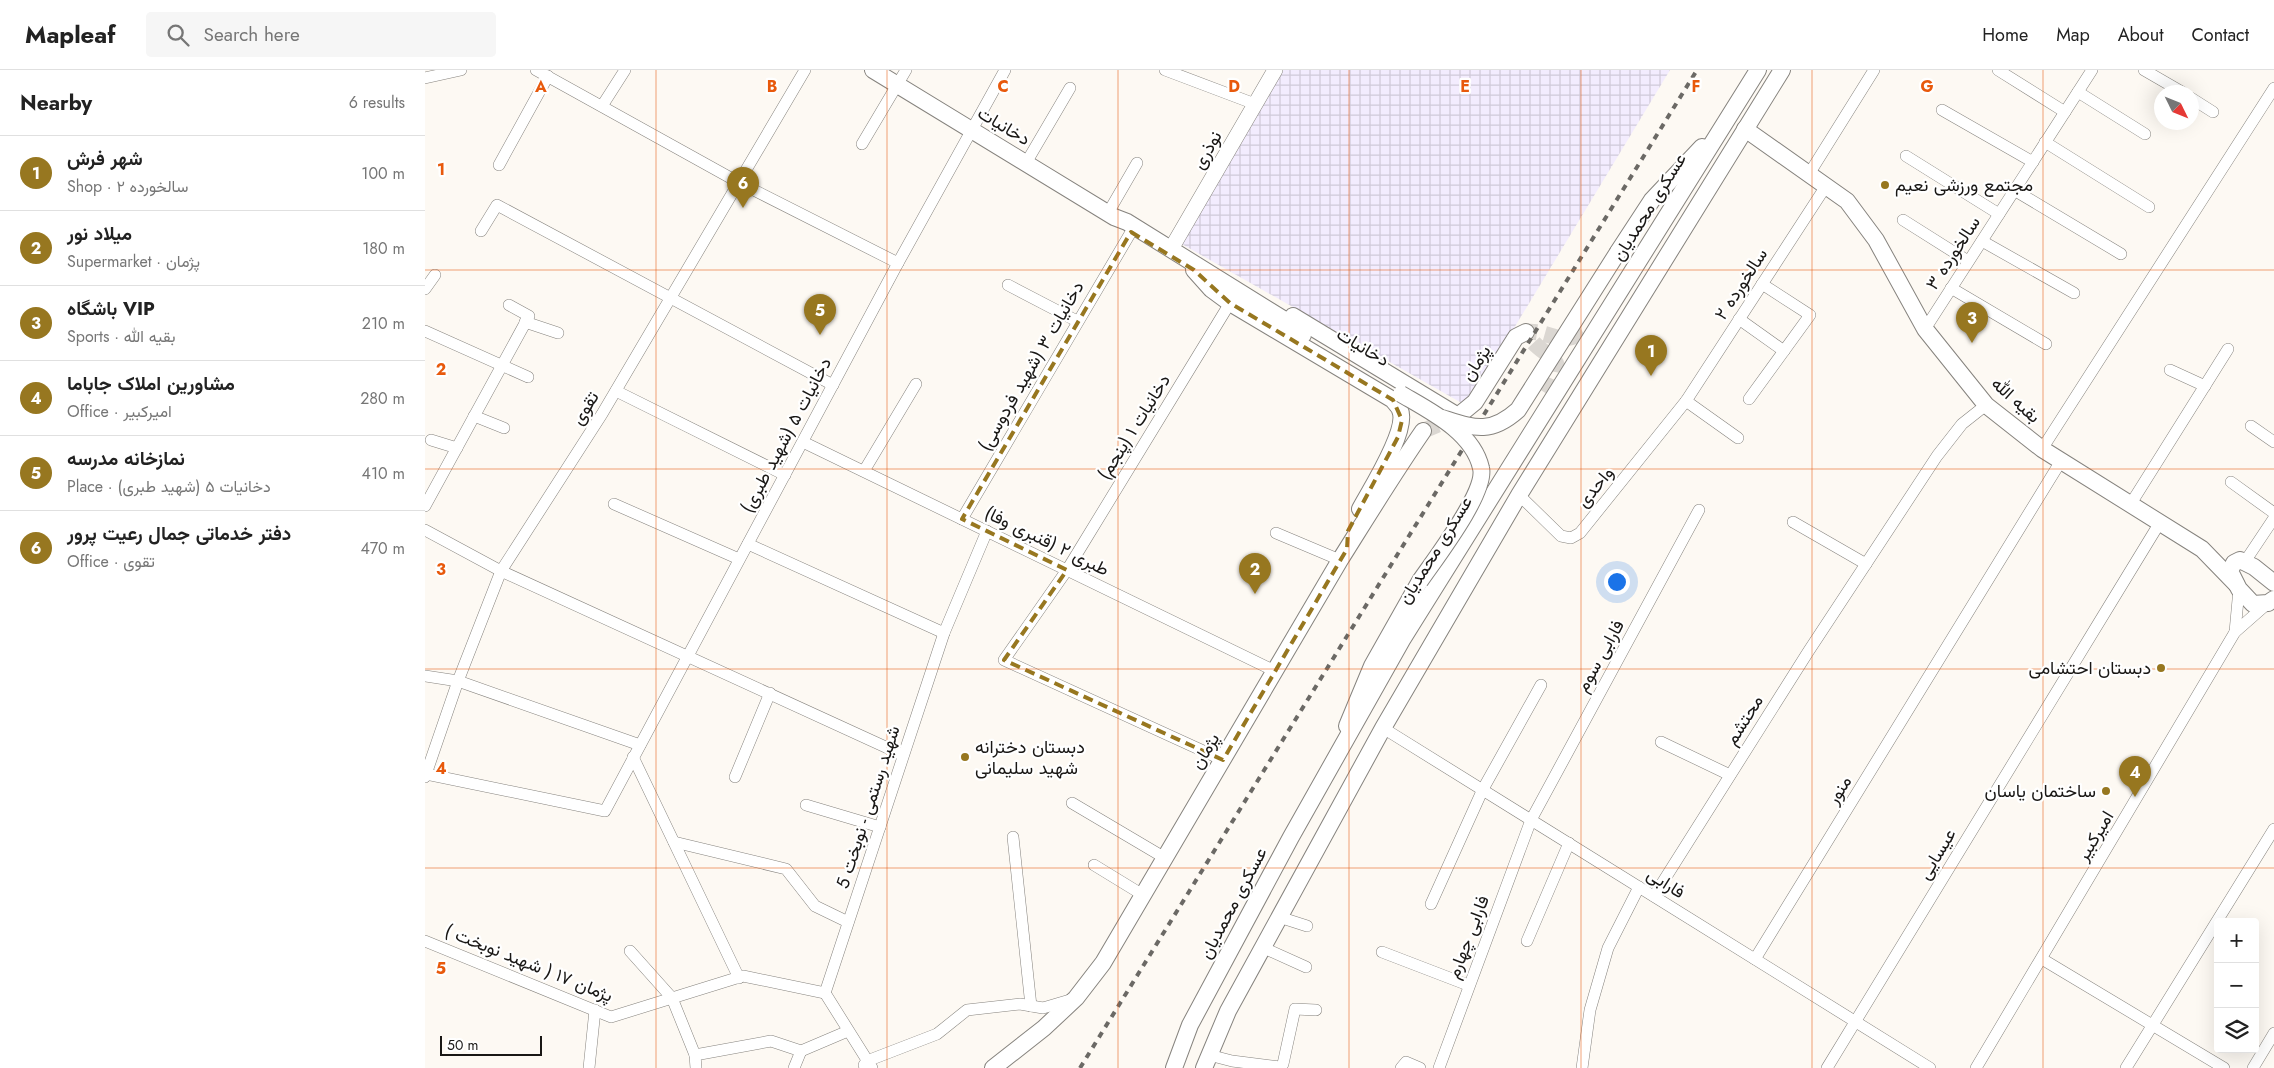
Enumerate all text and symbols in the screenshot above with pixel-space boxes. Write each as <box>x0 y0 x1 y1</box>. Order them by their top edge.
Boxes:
search box <box>146 12 496 57</box>
text: Mapleaf <box>25 17 116 52</box>
icon: search <box>164 21 192 49</box>
text: Search here <box>204 21 300 48</box>
text: Home <box>1982 22 2028 48</box>
text: Map <box>2056 22 2090 48</box>
text: About <box>2118 22 2163 48</box>
text: Contact <box>2191 22 2249 48</box>
text: A <box>534 75 547 98</box>
text: B <box>767 75 777 98</box>
text: C <box>997 75 1009 98</box>
text: D <box>1228 75 1240 98</box>
text: E <box>1460 75 1470 98</box>
text: F <box>1692 75 1700 98</box>
text: G <box>1920 75 1934 98</box>
north arrow <box>2154 85 2199 130</box>
text: Nearby <box>20 88 92 118</box>
text: 6 results <box>349 91 405 114</box>
street label: دخانیات <box>973 100 1035 152</box>
street label: نوذری <box>1186 126 1228 174</box>
text: شهر فرش <box>67 145 143 172</box>
street label: عسکری محمدیان <box>1605 148 1693 266</box>
text: 1 <box>437 158 445 181</box>
text: 1 <box>32 162 40 185</box>
text: 100 m <box>361 162 405 185</box>
pin: 6 <box>727 167 759 208</box>
place label: مجتمع ورزشی نعیم <box>1895 172 2033 198</box>
text: Shop · سالخورده ۲ <box>67 175 188 198</box>
marker: مجتمع ورزشی نعیم <box>1879 179 1891 191</box>
street label: سالخورده ۳ <box>1919 211 1987 295</box>
text: میلاد نور <box>67 220 132 247</box>
text: 2 <box>31 237 41 260</box>
text: 180 m <box>362 237 405 260</box>
street label: سالخورده ۲ <box>1708 243 1774 325</box>
text: Supermarket · پژمان <box>67 250 200 273</box>
street label: دخانیات ۳ (شهید فردوسی) <box>972 276 1090 456</box>
pin: 5 <box>804 294 836 335</box>
text: باشگاه VIP <box>67 295 155 322</box>
pin: 3 <box>1956 302 1988 343</box>
text: 3 <box>31 312 41 335</box>
text: 210 m <box>362 312 405 335</box>
street label: دخانیات <box>1332 321 1394 373</box>
text: Sports · بقیه الله <box>67 325 176 348</box>
pin: 1 <box>1635 335 1667 376</box>
street label: پژمان <box>1455 340 1497 386</box>
street label: دخانیات ۵ (شهید طبری) <box>734 353 838 517</box>
text: 2 <box>436 358 446 381</box>
street label: دخانیات ۱ (پنجم) <box>1091 369 1177 485</box>
text: مشاورین املاک جاباما <box>67 370 235 397</box>
street label: بقیه الله <box>1986 371 2046 429</box>
street label: تقوی <box>565 386 605 430</box>
text: 4 <box>30 387 42 410</box>
text: 280 m <box>360 387 405 410</box>
text: Office · امیرکبیر <box>67 400 172 423</box>
text: نمازخانه مدرسه <box>67 445 185 472</box>
street label: واحدی <box>1570 461 1620 513</box>
text: 5 <box>31 462 41 485</box>
text: 410 m <box>362 462 405 485</box>
text: Place · دخانیات ۵ (شهید طبری) <box>67 475 271 498</box>
street label: عسکری محمدیان <box>1391 491 1479 609</box>
street label: طبری ۲ (قنبری وفا) <box>980 500 1114 582</box>
text: دفتر خدماتی جمال رعیت پرور <box>67 520 291 547</box>
text: 6 <box>31 537 41 560</box>
text: 470 m <box>360 537 405 560</box>
text: Office · تقوی <box>67 550 155 573</box>
pin: 2 <box>1239 553 1271 594</box>
text: 3 <box>436 558 446 581</box>
your location <box>1604 569 1630 595</box>
street label: فارابی سوم <box>1569 615 1631 697</box>
place label: دبستان احتشامی <box>2028 655 2151 681</box>
marker: دبستان احتشامی <box>2155 662 2167 674</box>
street label: محتشم <box>1718 690 1770 750</box>
street label: شهید رستمی - نوبخت 5 <box>829 722 907 892</box>
street label: پژمان <box>1184 728 1226 774</box>
place label: دبستان دخترانه شهید سلیمانی <box>975 734 1085 781</box>
marker: دبستان دخترانه شهید سلیمانی <box>959 751 971 763</box>
pin: 4 <box>2119 756 2151 797</box>
text: 4 <box>435 757 447 780</box>
street label: منور <box>1820 770 1858 810</box>
place label: ساختمان یاسان <box>1985 778 2096 804</box>
marker: ساختمان یاسان <box>2100 785 2112 797</box>
street label: امیرکبیر <box>2069 806 2120 867</box>
street label: عیسایی <box>1912 823 1962 885</box>
street label: عسکری محمدیان <box>1193 843 1273 963</box>
street label: فارابی <box>1642 861 1690 905</box>
street label: فارابی چهارم <box>1440 892 1496 982</box>
street label: پژمان ۱۷ ( شهید نوبخت ) <box>441 917 617 1009</box>
map controls <box>2214 918 2259 1053</box>
button: + <box>2214 918 2259 963</box>
text: 5 <box>436 957 446 980</box>
button: − <box>2214 963 2259 1008</box>
button: layers <box>2214 1008 2259 1053</box>
scale bar <box>440 1033 543 1056</box>
text: 50 m <box>447 1035 478 1055</box>

